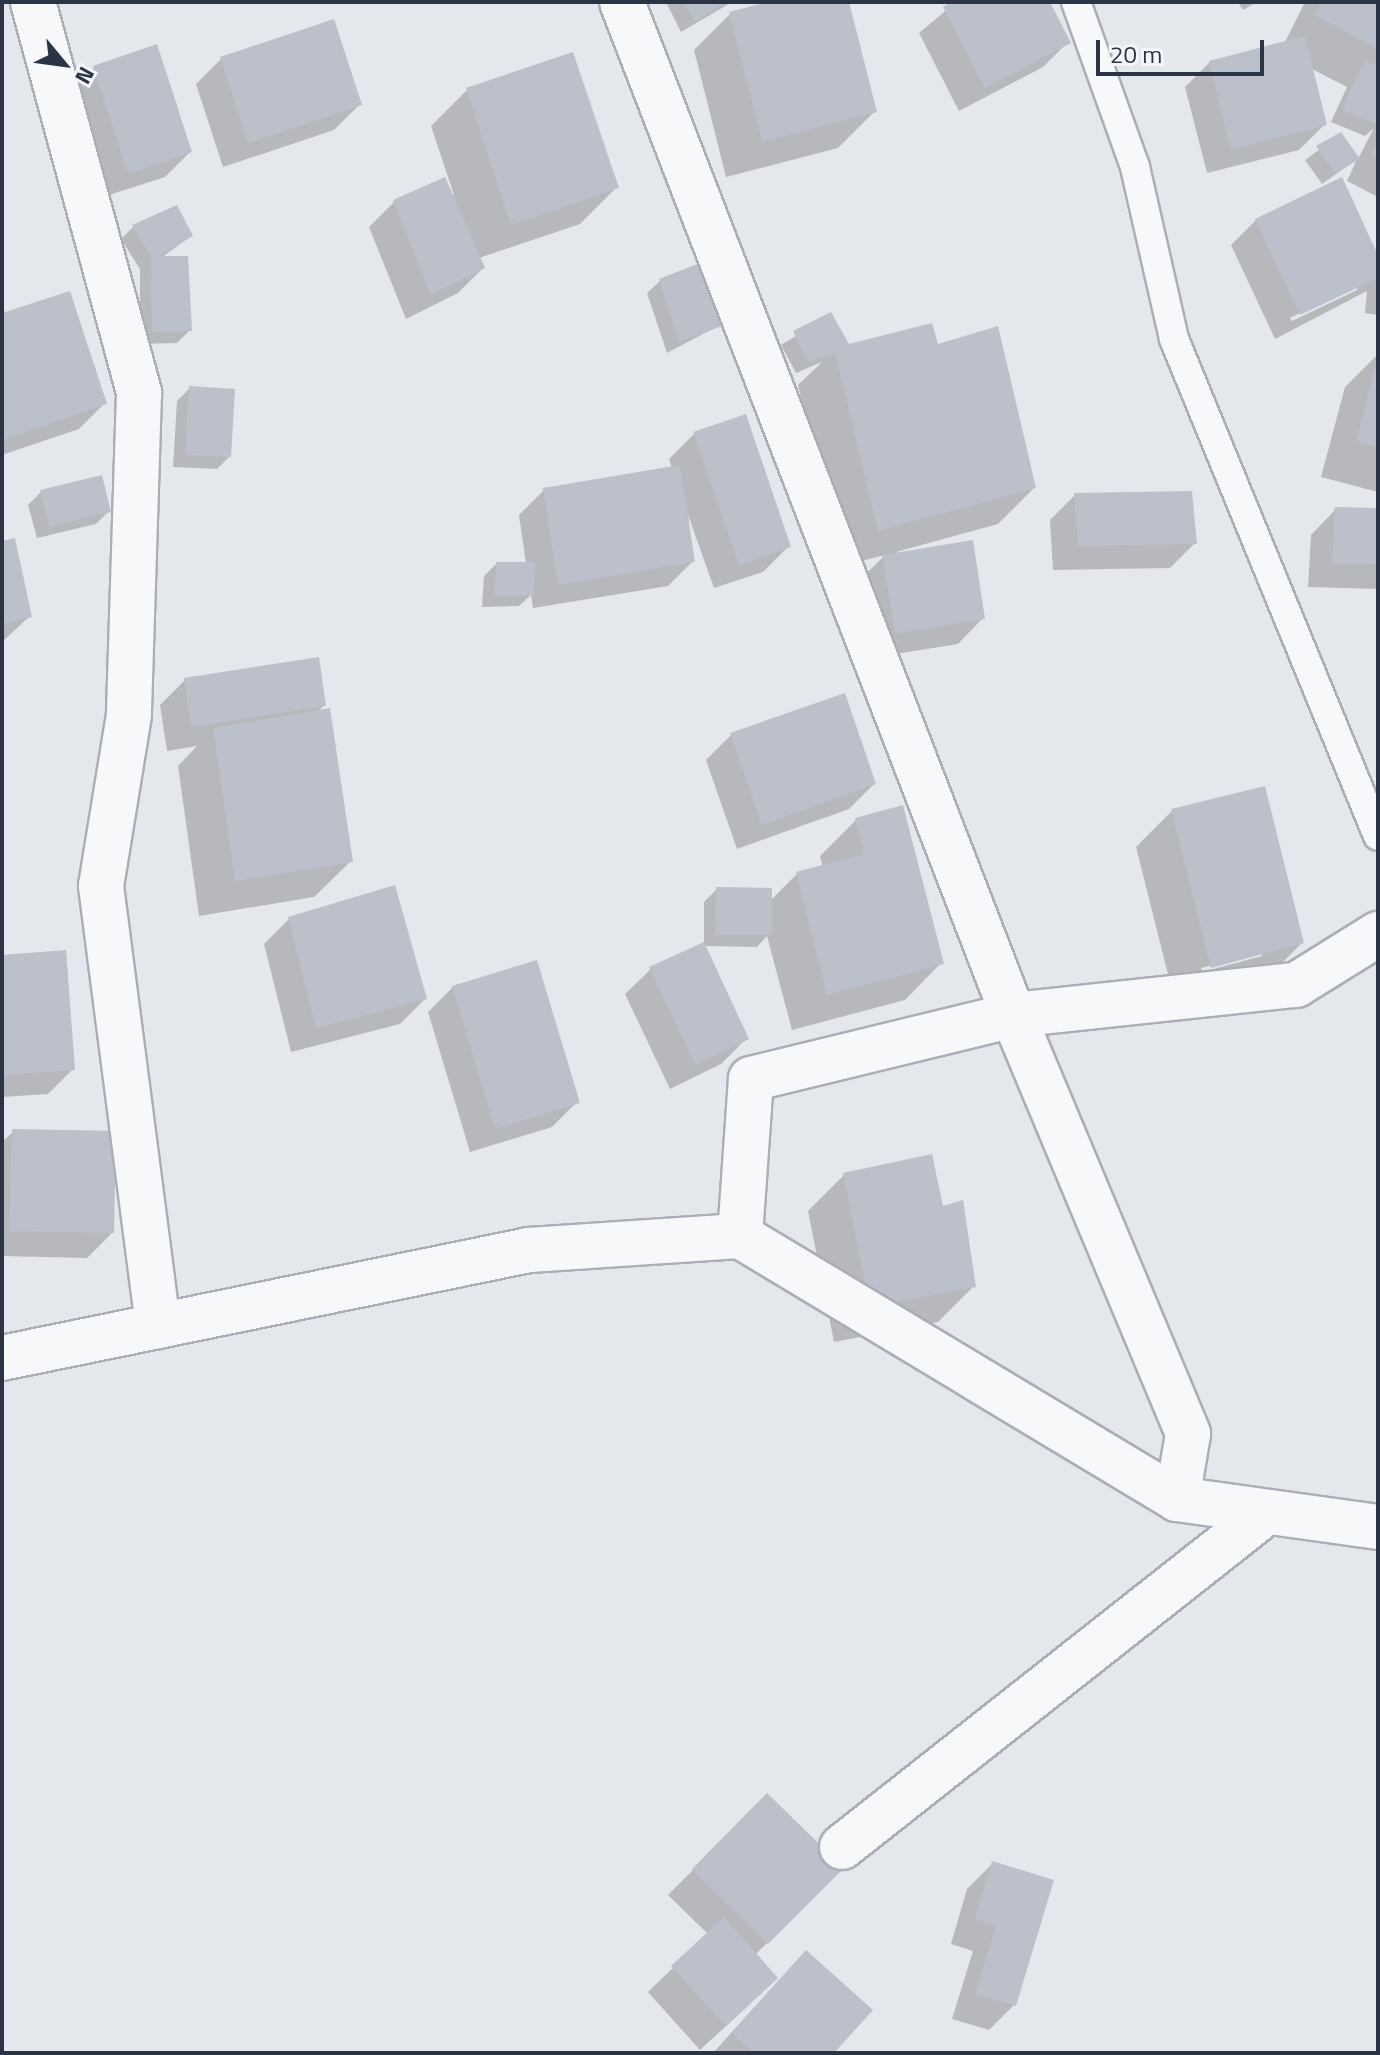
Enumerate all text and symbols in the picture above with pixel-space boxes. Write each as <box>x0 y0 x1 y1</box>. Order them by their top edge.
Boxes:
north arrow <box>24 24 104 104</box>
scale bar <box>1100 24 1268 74</box>
text: 20 m <box>1110 36 1162 72</box>
text: N <box>66 61 104 91</box>

